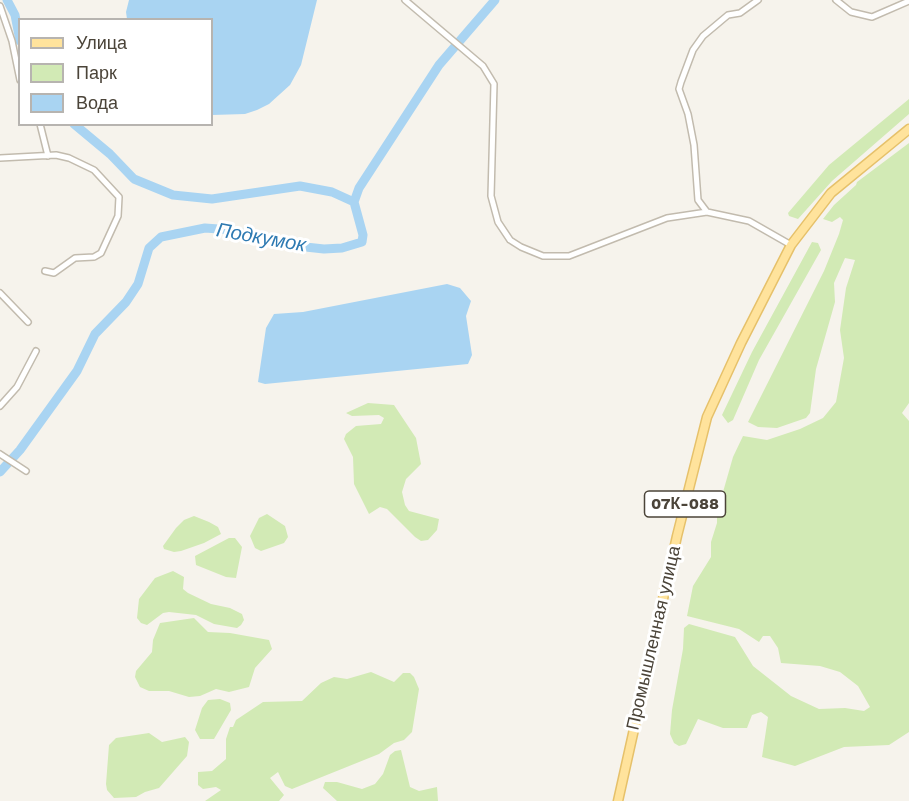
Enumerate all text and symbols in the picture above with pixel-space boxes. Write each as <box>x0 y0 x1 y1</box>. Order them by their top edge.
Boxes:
legend <box>18 18 213 126</box>
text: Улица <box>76 32 127 53</box>
text: Парк <box>76 62 117 83</box>
text: Вода <box>76 92 118 113</box>
water label: Подкумок <box>214 218 308 258</box>
road number: 07К-088 <box>644 491 726 517</box>
street label: Промышленная улица <box>622 544 686 732</box>

